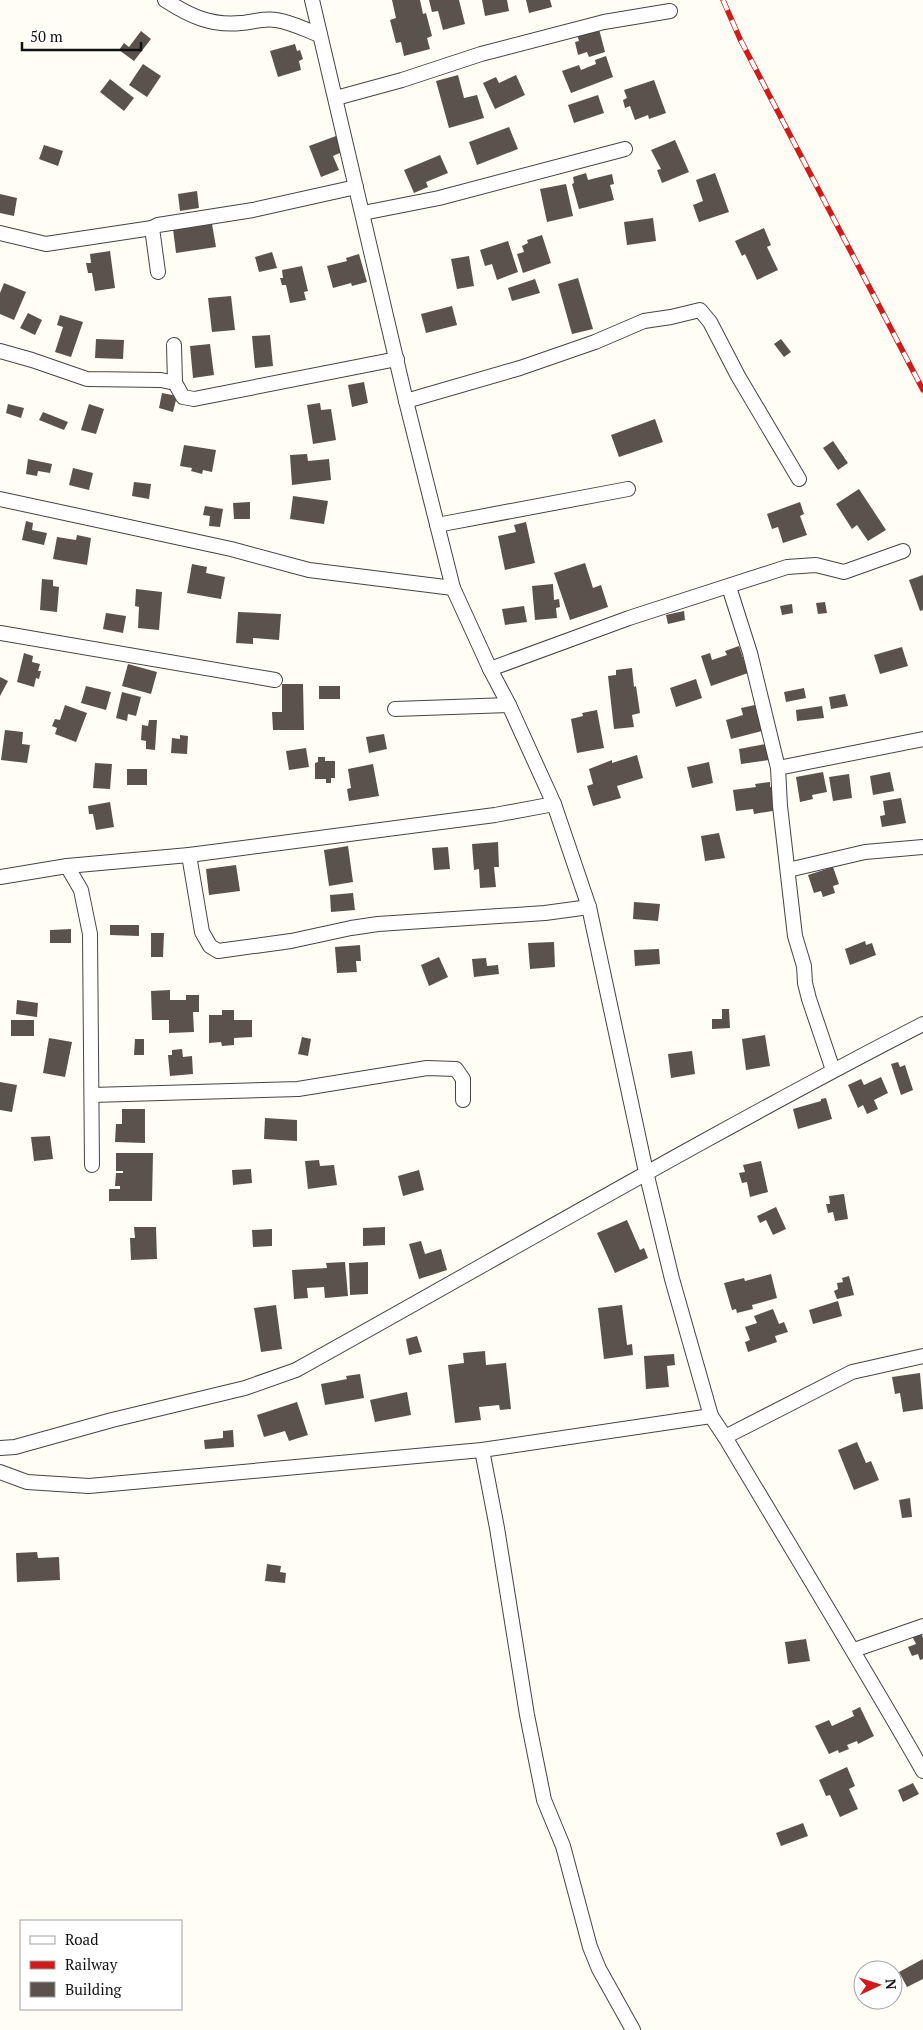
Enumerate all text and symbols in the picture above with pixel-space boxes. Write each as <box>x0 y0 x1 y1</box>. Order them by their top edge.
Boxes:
scale bar <box>22 20 141 52</box>
text: 50 m <box>30 26 63 46</box>
legend <box>20 1920 182 2010</box>
text: Road <box>65 1929 98 1949</box>
text: Railway <box>65 1954 118 1974</box>
north arrow <box>853 1960 903 2010</box>
text: N <box>882 1978 901 1990</box>
text: Building <box>65 1979 123 1999</box>

